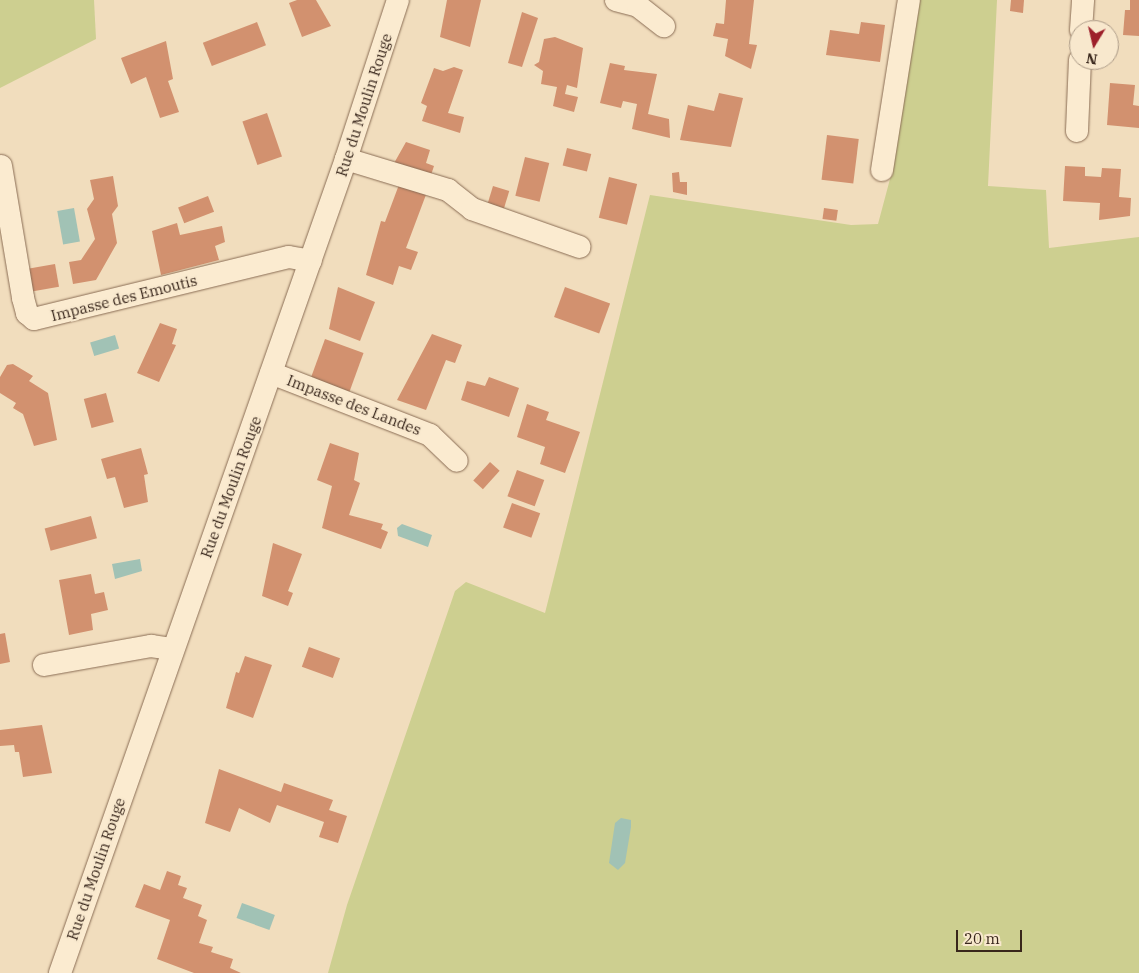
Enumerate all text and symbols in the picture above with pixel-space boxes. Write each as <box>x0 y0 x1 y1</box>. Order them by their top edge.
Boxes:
north arrow <box>1069 20 1119 70</box>
street label: Rue du Moulin Rouge <box>332 31 396 179</box>
text: N <box>1085 49 1099 69</box>
street label: Impasse des Emoutis <box>49 271 199 325</box>
street label: Impasse des Landes <box>284 371 424 439</box>
street label: Rue du Moulin Rouge <box>197 414 265 560</box>
street label: Rue du Moulin Rouge <box>63 795 129 943</box>
scale bar <box>959 920 1025 952</box>
text: 20 m <box>964 929 1000 948</box>

